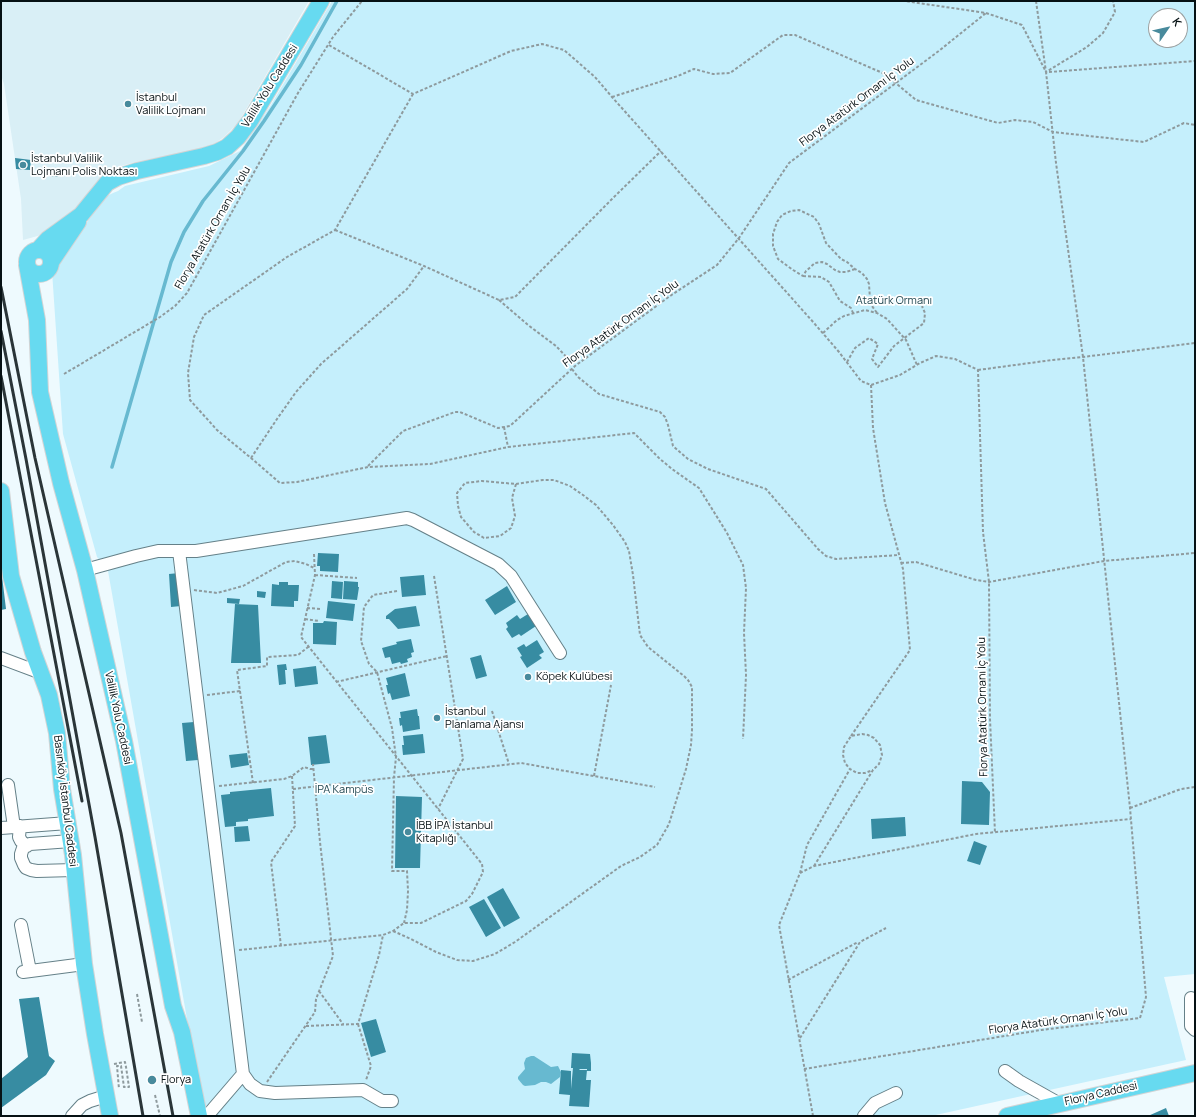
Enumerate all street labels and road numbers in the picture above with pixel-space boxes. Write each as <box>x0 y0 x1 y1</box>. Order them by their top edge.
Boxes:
street label: Valilik Yolu Caddesi <box>239 42 301 130</box>
street label: Florya Atatürk Ornanı İç Yolu <box>797 55 917 149</box>
street label: Florya Atatürk Ornanı İç Yolu <box>172 164 254 292</box>
street label: Florya Atatürk Ornanı İç Yolu <box>561 278 681 370</box>
street label: Florya Atatürk Ornanı İç Yolu <box>975 637 991 777</box>
street label: Valilik Yolu Caddesi <box>102 670 134 766</box>
street label: Basınköy İstanbul Caddesi <box>50 735 80 867</box>
street label: Florya Atatürk Ornanı İç Yolu <box>988 1005 1128 1037</box>
street label: Florya Caddesi <box>1063 1079 1139 1109</box>

